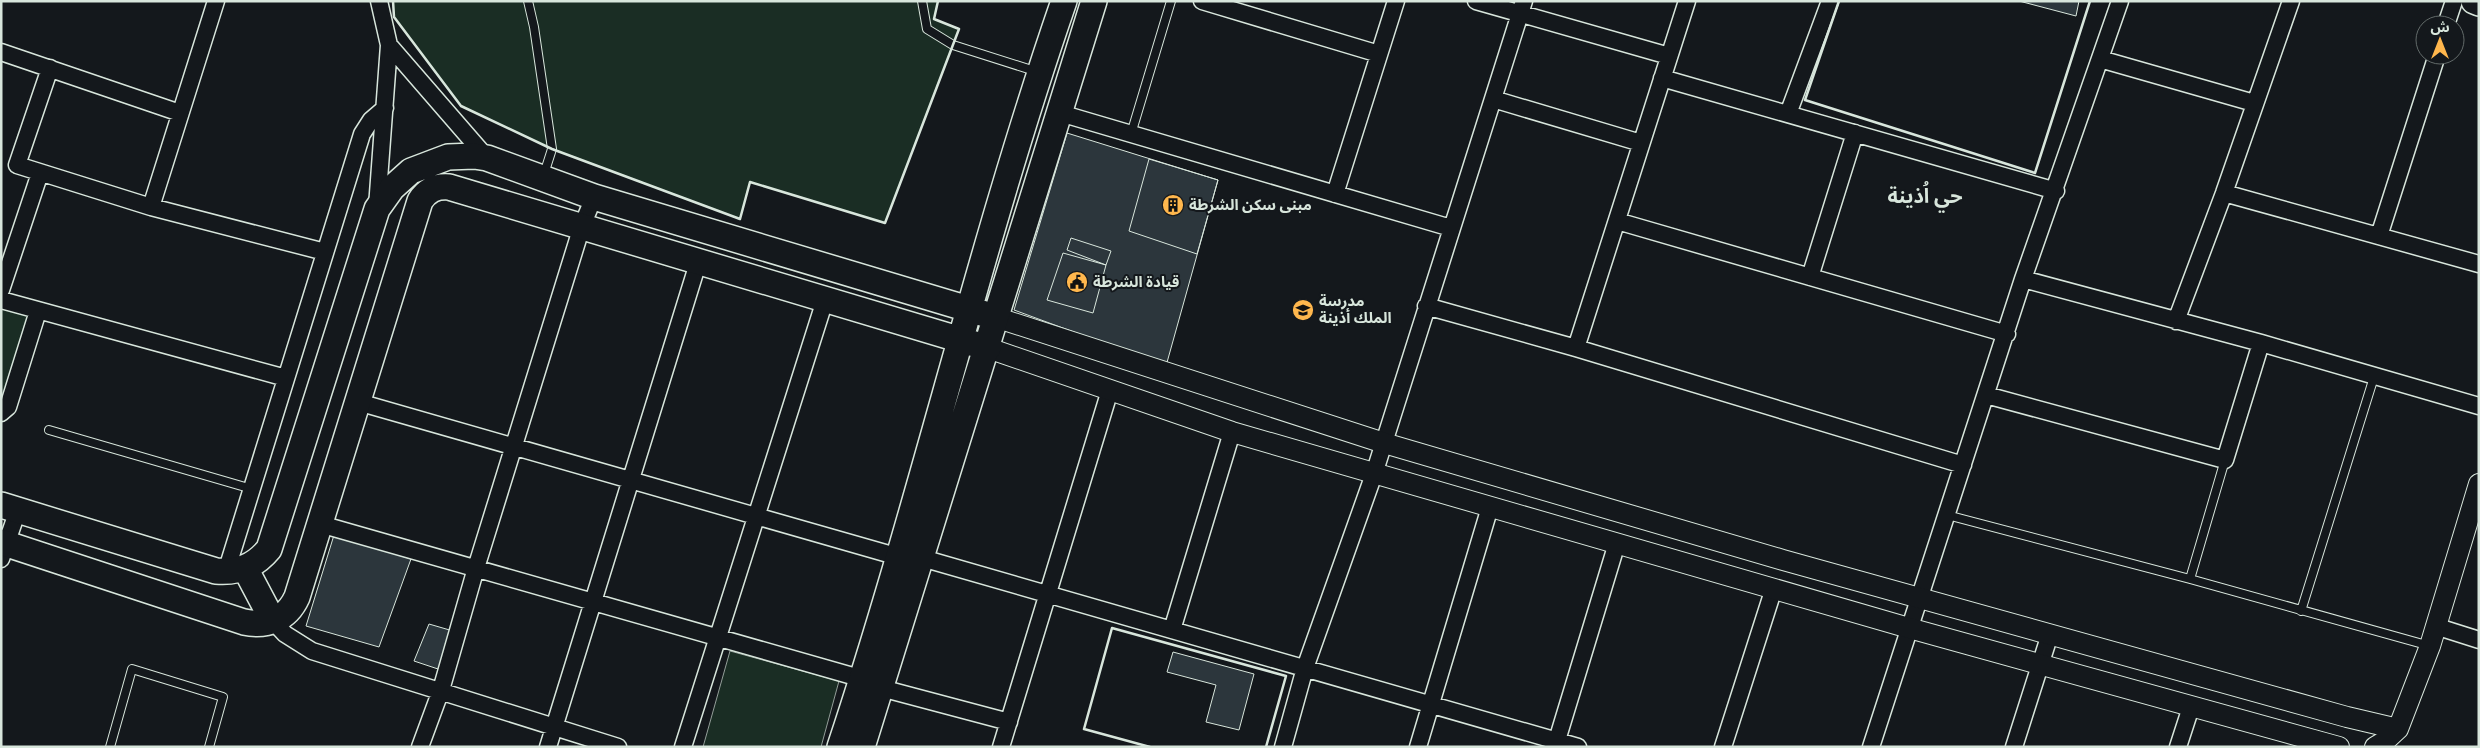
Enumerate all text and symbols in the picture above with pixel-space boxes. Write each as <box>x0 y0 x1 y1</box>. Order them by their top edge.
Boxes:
north arrow <box>2415 15 2465 65</box>
text: ش <box>2430 18 2450 36</box>
district label: حي اُذينة <box>1887 180 1963 213</box>
building icon: مبنى سكن الشرطة <box>1161 193 1185 217</box>
place label: مبنى سكن الشرطة <box>1189 195 1312 215</box>
public building icon: قيادة الشرطة <box>1065 270 1089 294</box>
place label: قيادة الشرطة <box>1093 272 1179 292</box>
place label: مدرسة الملك أذينة <box>1319 291 1392 328</box>
school or university icon: مدرسة الملك أذينة <box>1291 298 1315 322</box>

